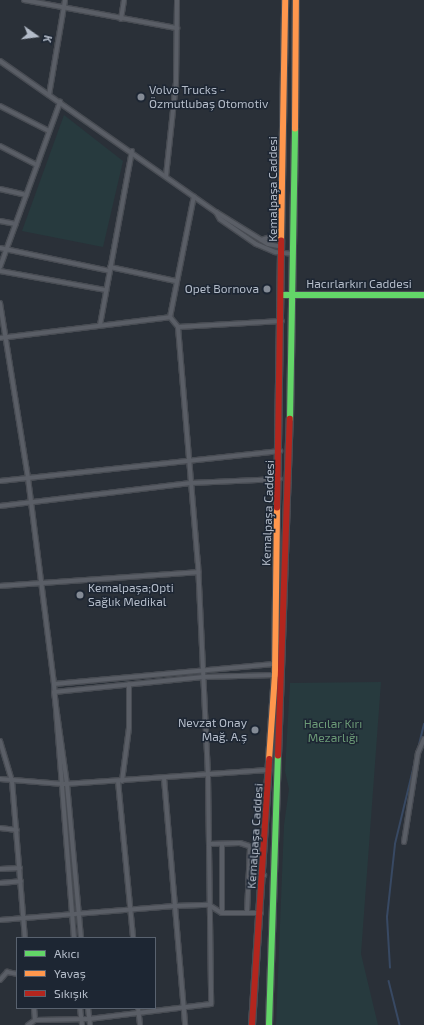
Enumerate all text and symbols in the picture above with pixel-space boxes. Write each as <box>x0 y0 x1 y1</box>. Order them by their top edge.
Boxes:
north arrow <box>16 16 56 56</box>
text: K <box>41 34 55 44</box>
place label: Volvo Trucks - Özmutlubaş Otomotiv <box>149 83 268 111</box>
marker: Volvo Trucks - Özmutlubaş Otomotiv <box>136 92 146 102</box>
street label: Kemalpaşa Caddesi <box>266 136 280 242</box>
street label: Hacırlarkırı Caddesi <box>306 277 412 291</box>
place label: Opet Bornova <box>185 282 259 296</box>
marker: Opet Bornova <box>262 284 272 294</box>
street label: Kemalpaşa Caddesi <box>259 460 277 566</box>
place label: Kemalpaşa;Opti Sağlık Medikal <box>88 581 174 609</box>
marker: Kemalpaşa;Opti Sağlık Medikal <box>75 590 85 600</box>
place label: Nevzat Onay Mağ. A.ş <box>178 716 247 744</box>
park label: Hacılar Kırı Mezarlığı <box>304 717 362 745</box>
marker: Nevzat Onay Mağ. A.ş <box>250 725 260 735</box>
street label: Kemalpaşa Caddesi <box>244 783 266 889</box>
legend <box>16 937 156 1009</box>
text: Akıcı <box>54 946 79 960</box>
text: Yavaş <box>54 966 86 980</box>
text: Sıkışık <box>54 986 88 1000</box>

